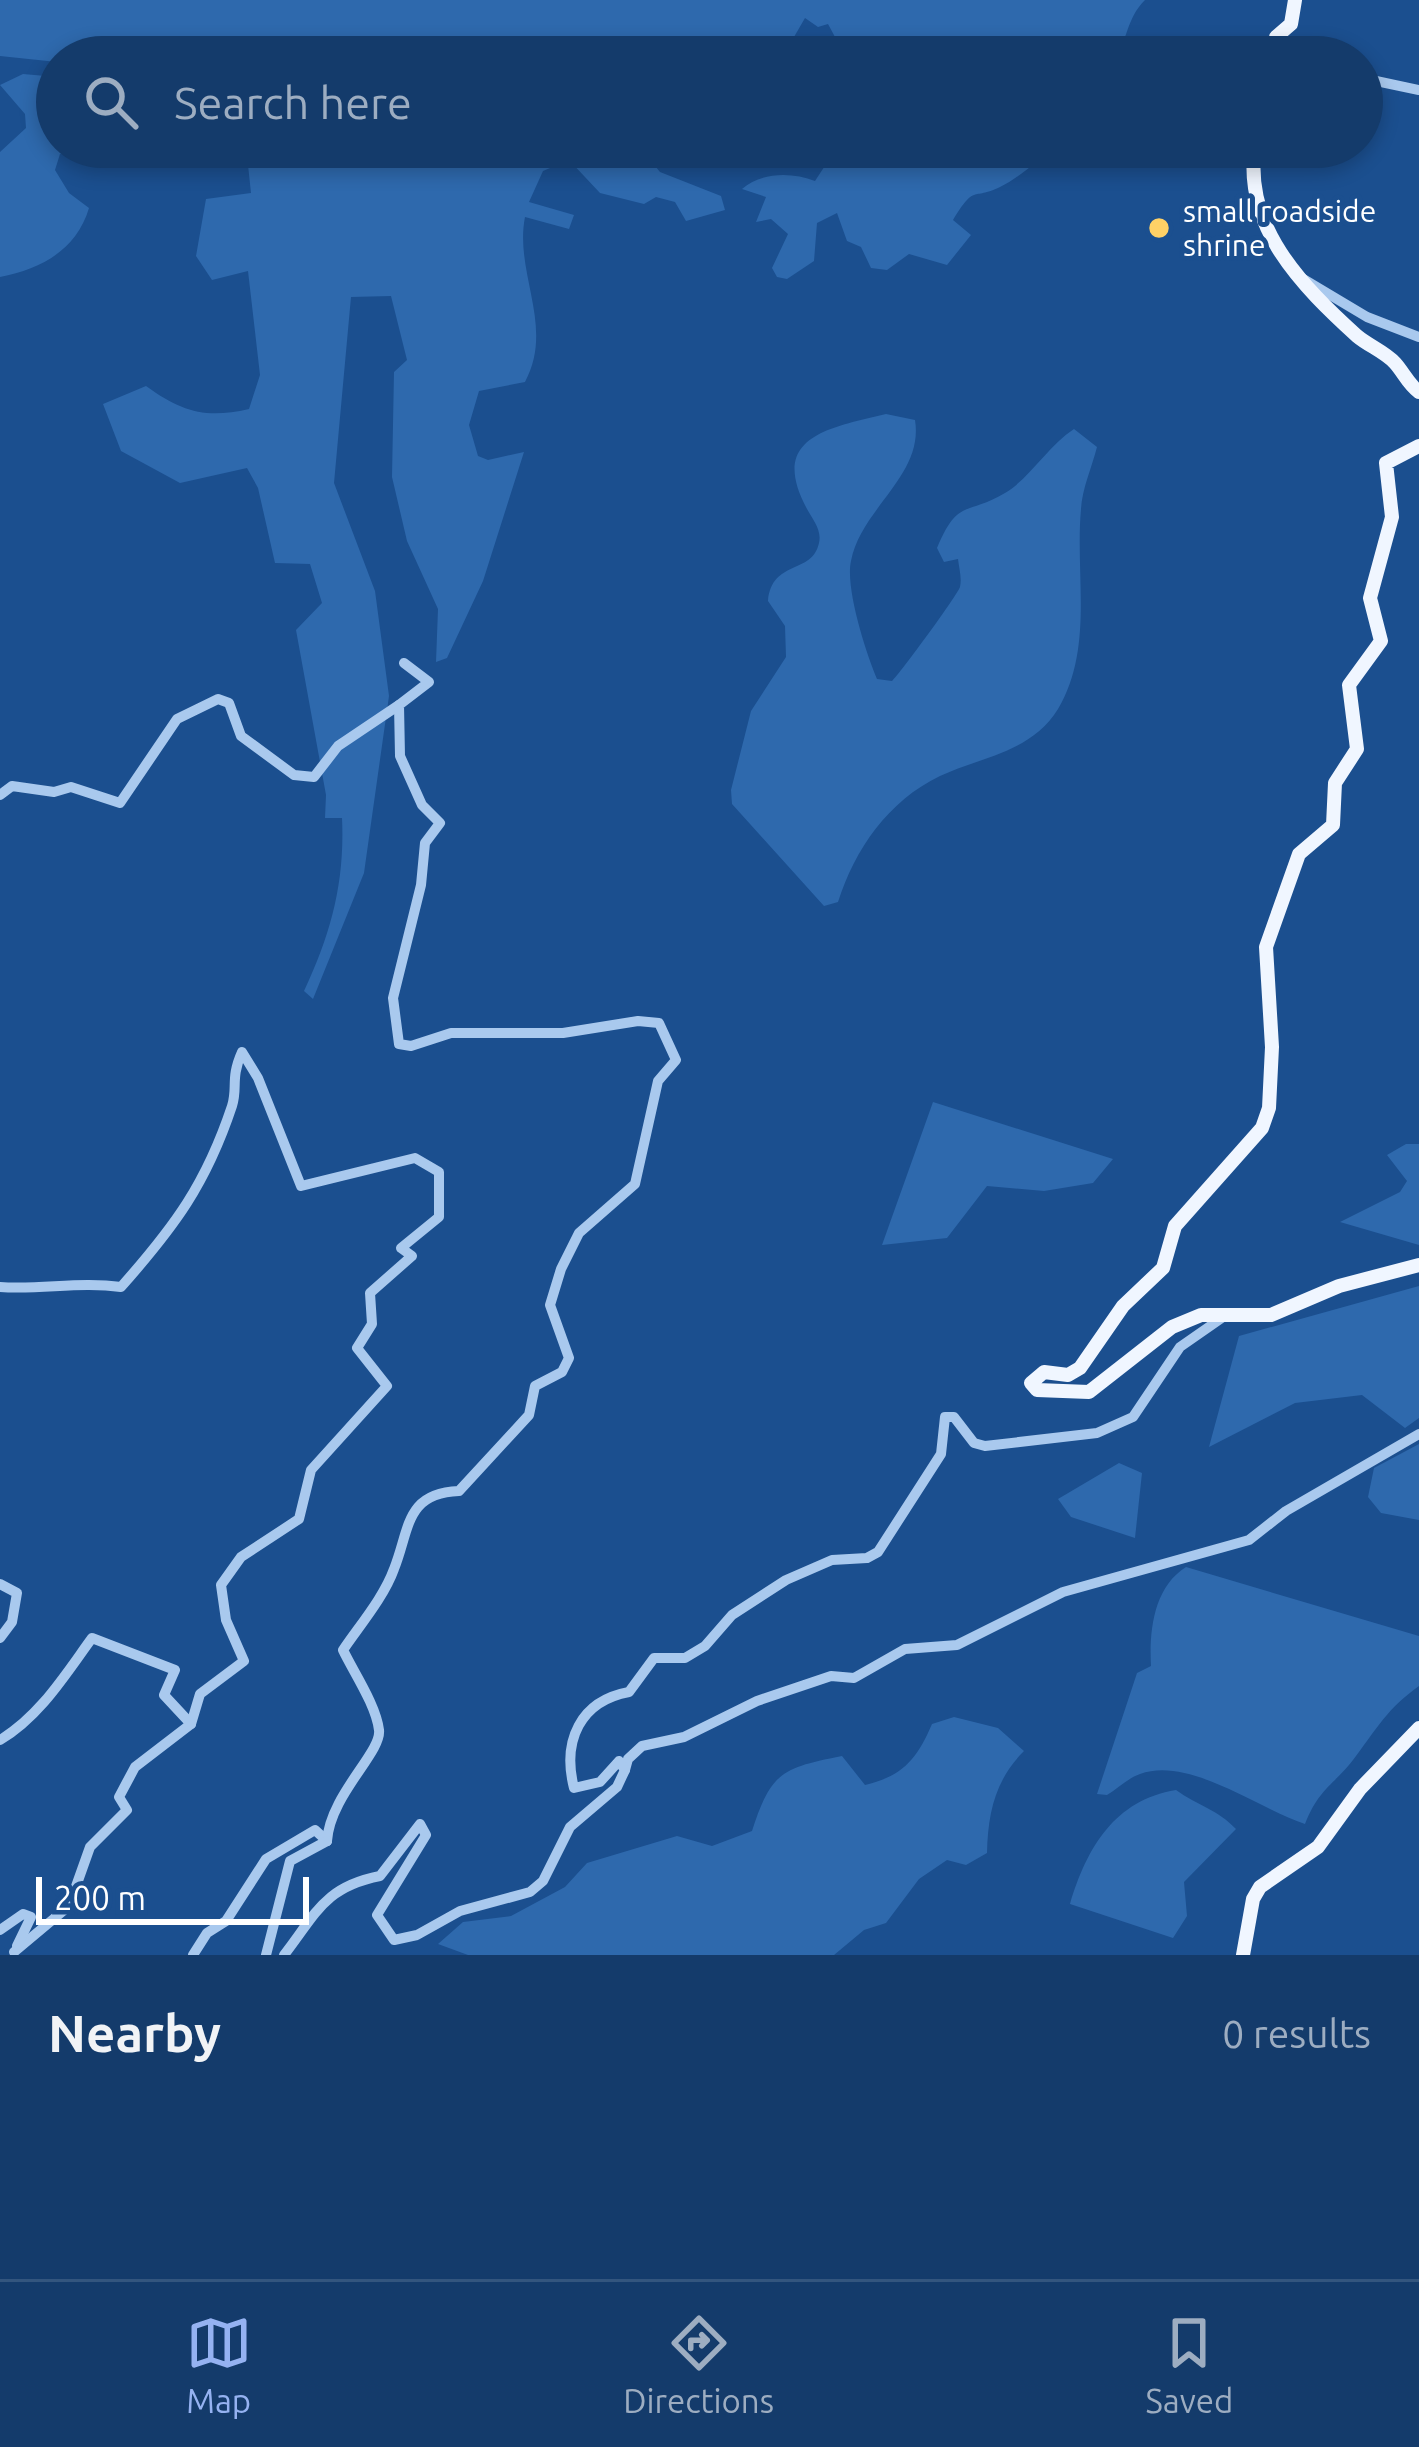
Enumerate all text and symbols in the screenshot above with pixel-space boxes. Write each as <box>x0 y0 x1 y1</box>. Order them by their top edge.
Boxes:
search box <box>36 36 1383 168</box>
icon: search <box>78 69 144 135</box>
text: Search here <box>174 77 412 128</box>
place label: small roadside shrine <box>1183 194 1376 262</box>
marker: small roadside shrine <box>1146 215 1172 241</box>
scale bar <box>36 1871 309 1924</box>
text: 200 m <box>54 1879 146 1916</box>
text: Nearby <box>48 2004 221 2062</box>
text: 0 results <box>1222 2012 1371 2055</box>
tab: Map <box>186 2310 252 2419</box>
tab: Directions <box>623 2310 774 2419</box>
tab: Saved <box>1145 2310 1233 2419</box>

